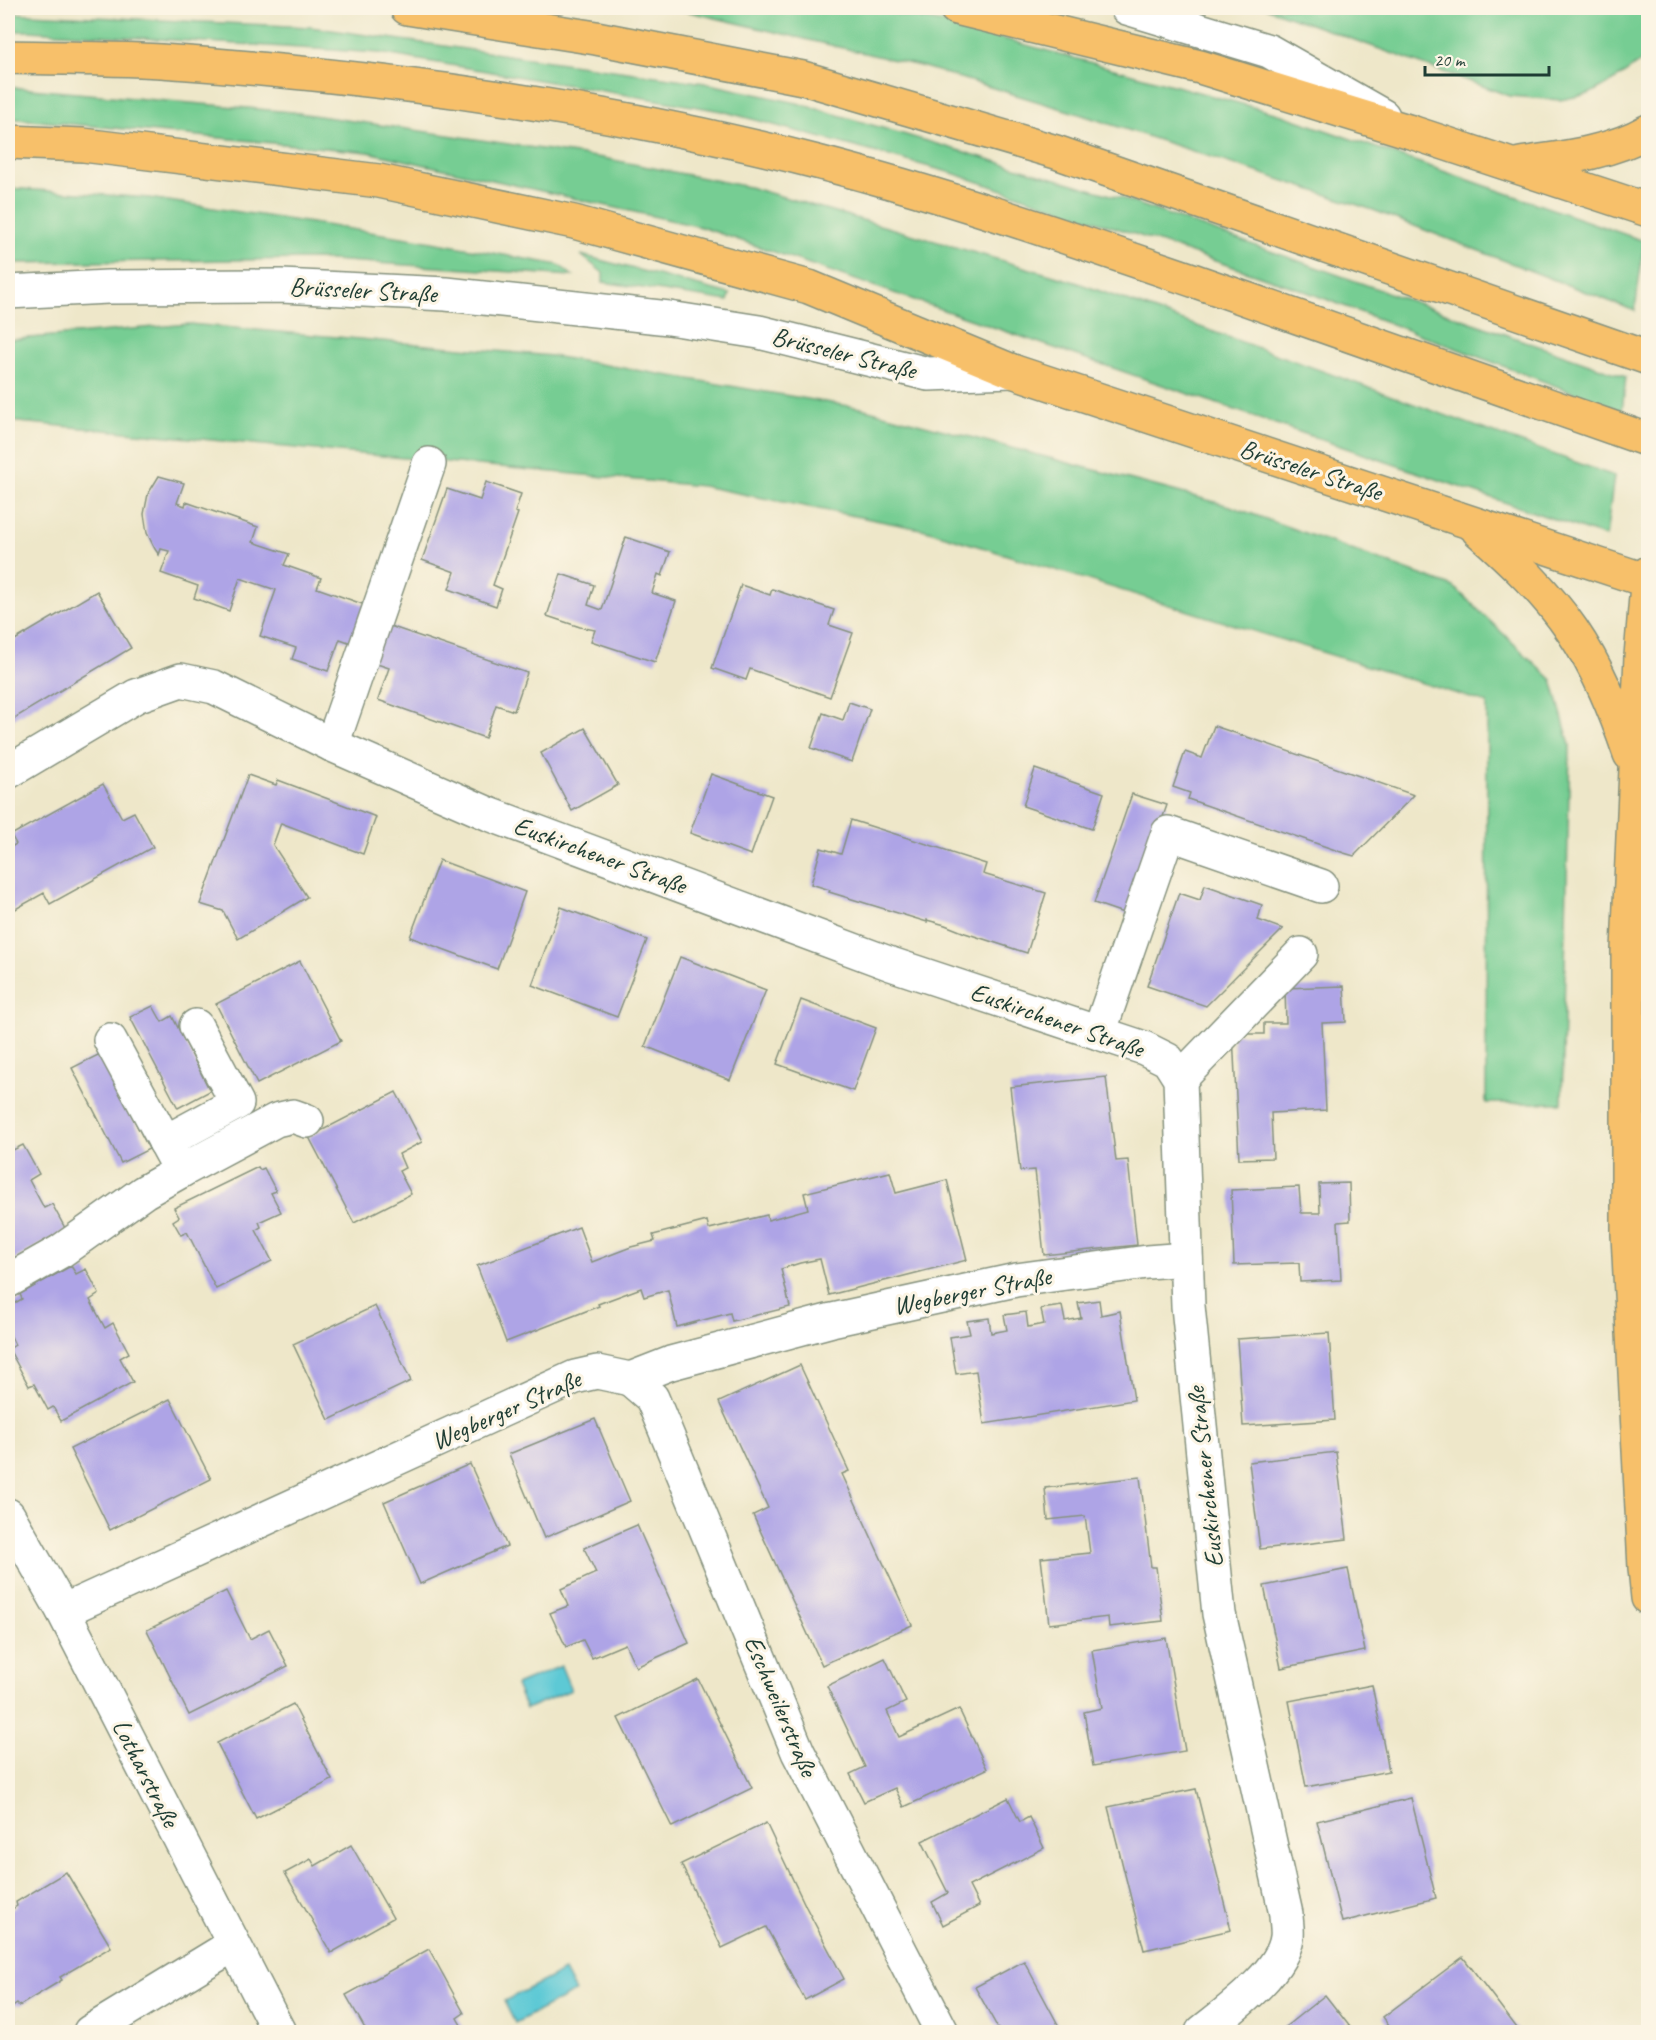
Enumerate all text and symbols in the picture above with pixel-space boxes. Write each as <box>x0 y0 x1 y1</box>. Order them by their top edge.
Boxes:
scale bar <box>1425 39 1550 77</box>
text: 20 m <box>1434 49 1467 71</box>
street label: Brüsseler Straße <box>289 270 440 310</box>
street label: Brüsseler Straße <box>769 319 922 387</box>
street label: Brüsseler Straße <box>1236 432 1389 509</box>
street label: Euskirchener Straße <box>509 809 693 902</box>
street label: Euskirchener Straße <box>966 975 1150 1066</box>
street label: Wegberger Straße <box>890 1259 1056 1322</box>
street label: Wegberger Straße <box>426 1361 588 1458</box>
street label: Euskirchener Straße <box>1179 1383 1231 1569</box>
street label: Eschweilerstraße <box>737 1631 826 1784</box>
street label: Lotharstraße <box>105 1713 188 1835</box>

